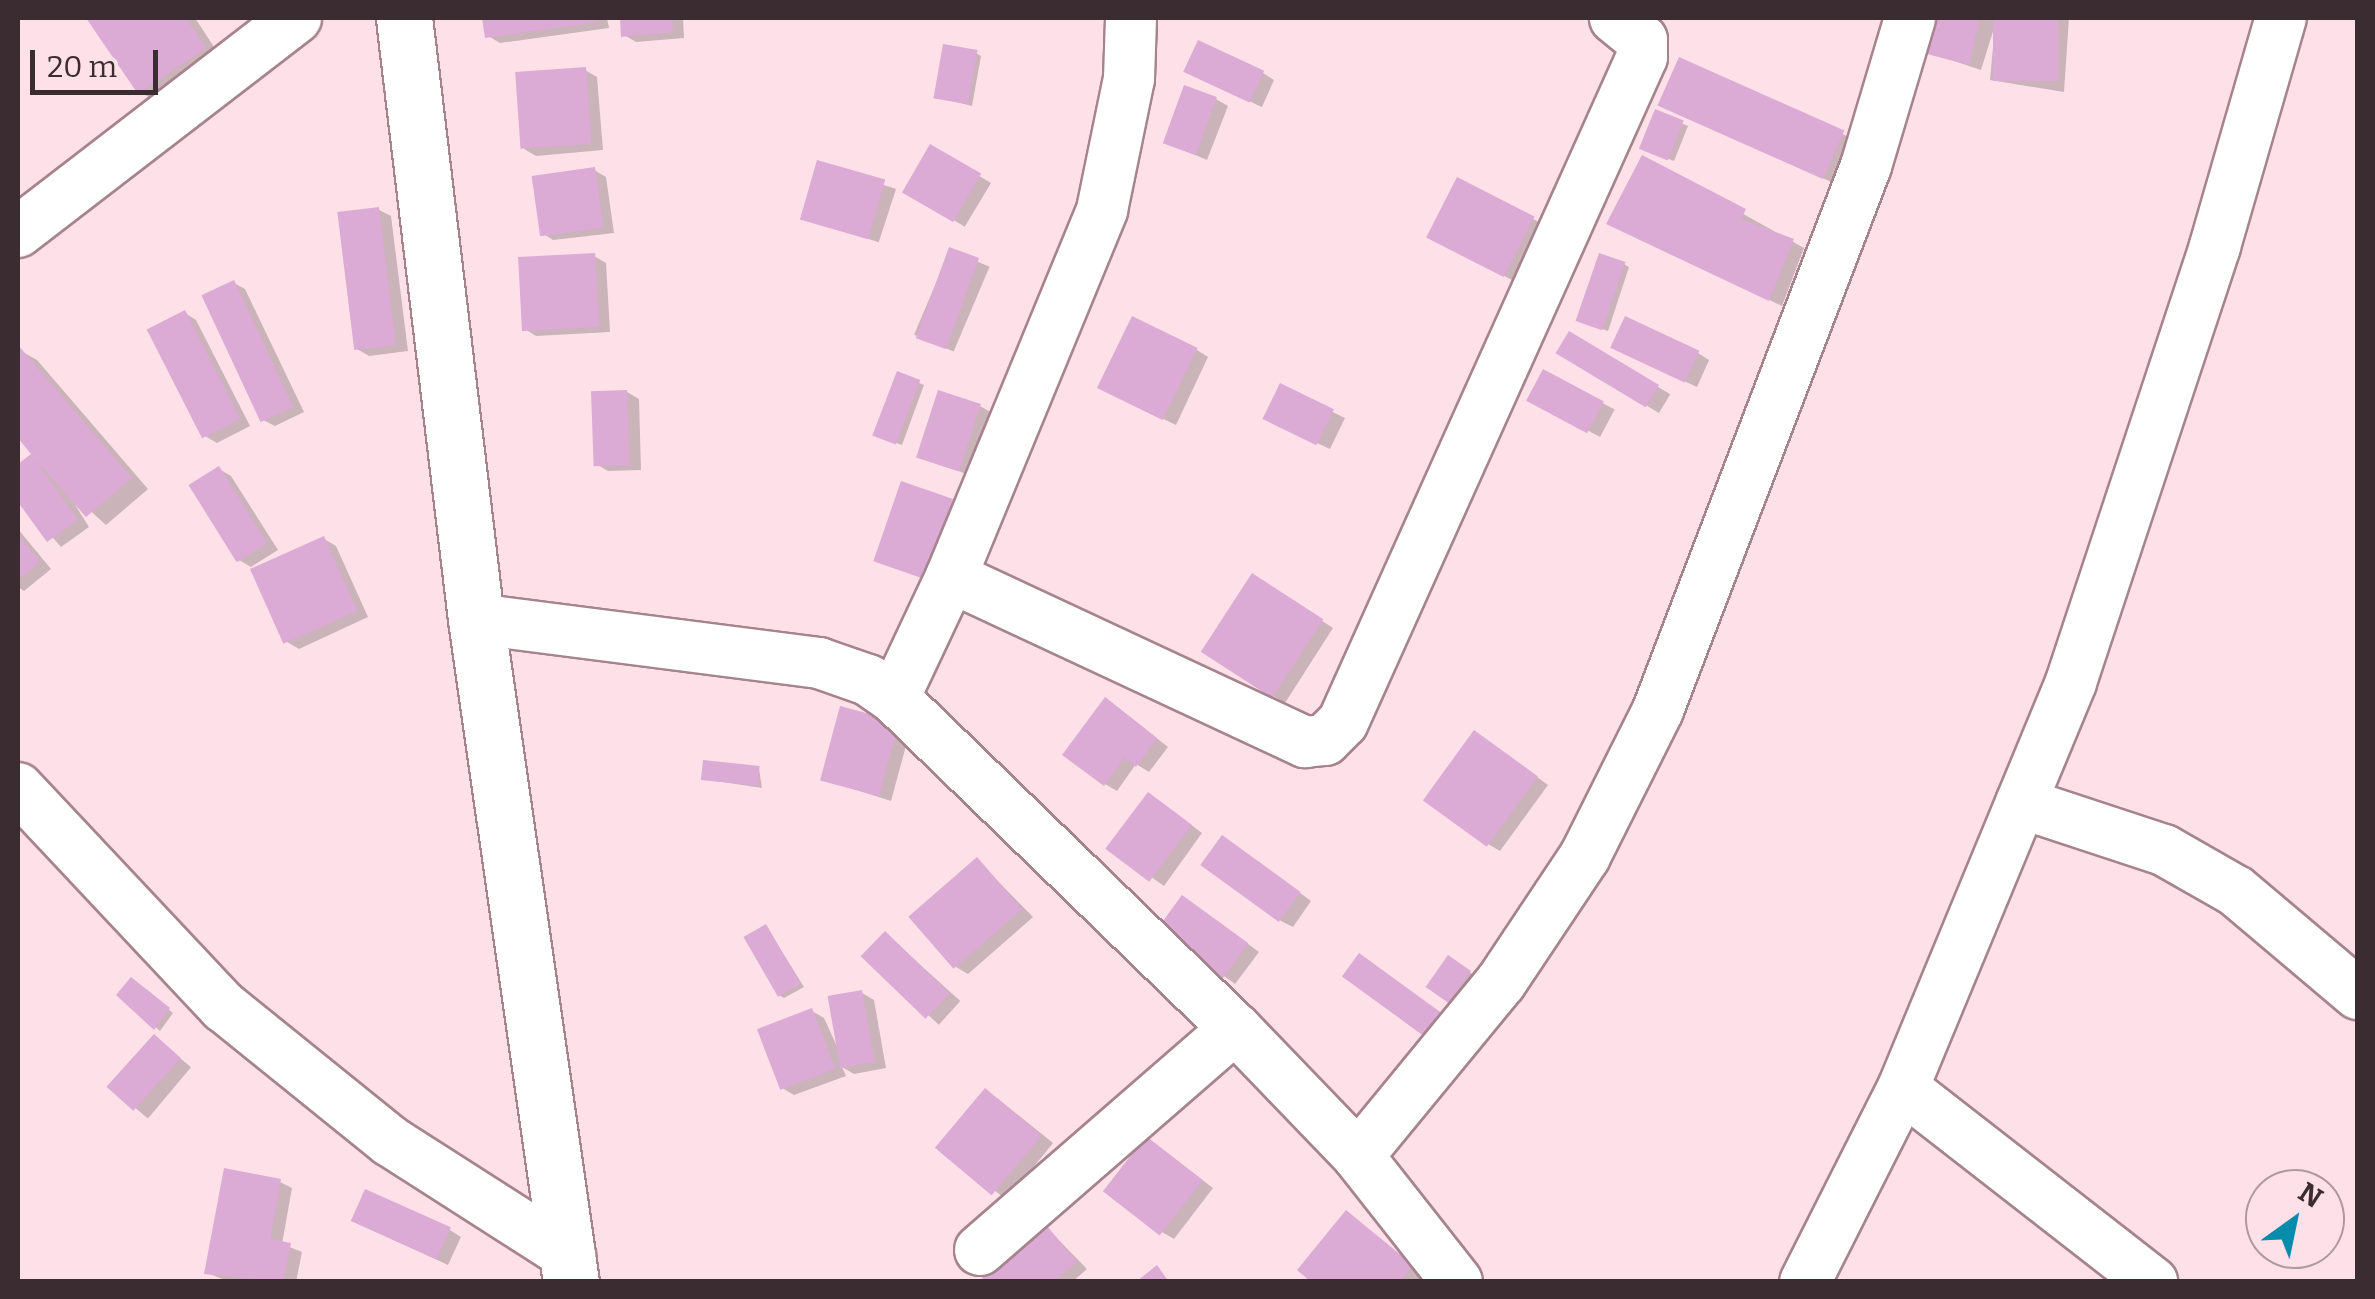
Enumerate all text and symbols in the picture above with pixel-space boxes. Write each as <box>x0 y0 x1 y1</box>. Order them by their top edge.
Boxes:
scale bar <box>35 30 162 92</box>
text: 20 m <box>47 49 117 85</box>
north arrow <box>2245 1169 2345 1269</box>
text: N <box>2292 1175 2329 1215</box>

